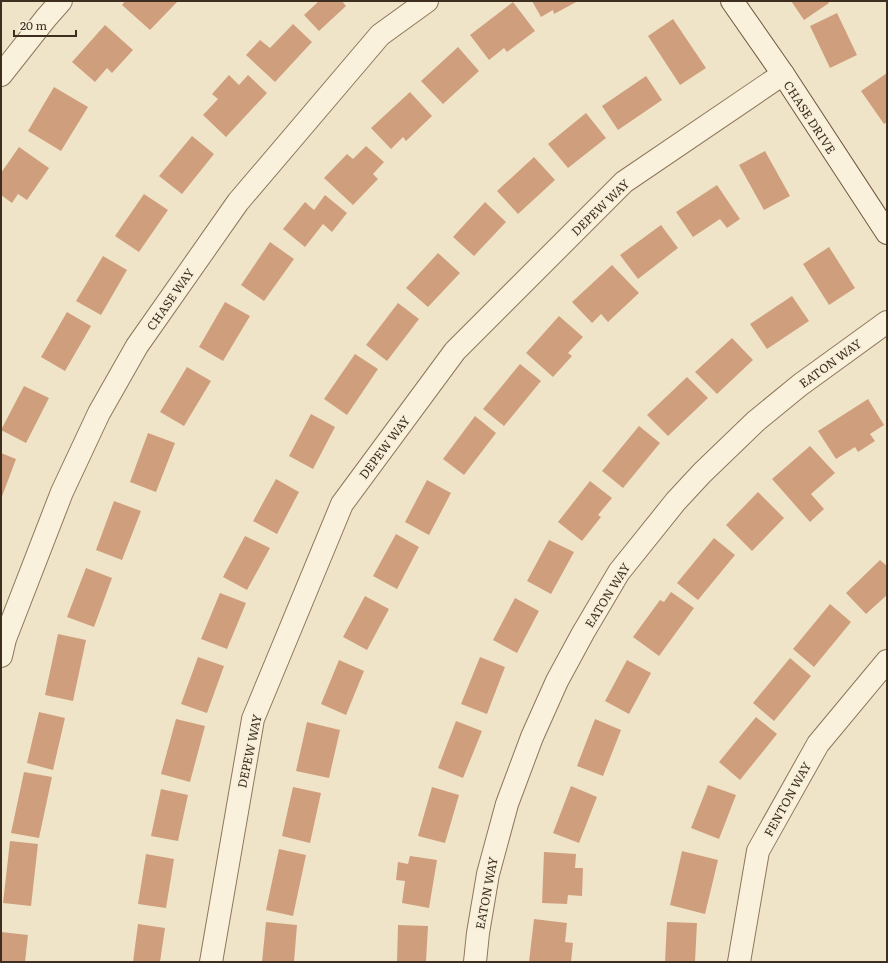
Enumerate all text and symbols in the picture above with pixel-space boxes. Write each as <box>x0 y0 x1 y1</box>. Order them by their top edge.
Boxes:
scale bar <box>14 12 76 38</box>
text: 20 m <box>20 16 47 34</box>
street label: CHASE DRIVE <box>780 77 841 157</box>
street label: DEPEW WAY <box>567 174 634 240</box>
street label: CHASE WAY <box>142 264 198 334</box>
street label: EATON WAY <box>795 334 865 392</box>
street label: DEPEW WAY <box>354 411 414 482</box>
street label: EATON WAY <box>580 559 634 631</box>
street label: DEPEW WAY <box>232 712 266 790</box>
street label: FENTON WAY <box>759 758 815 840</box>
street label: EATON WAY <box>470 855 502 931</box>

